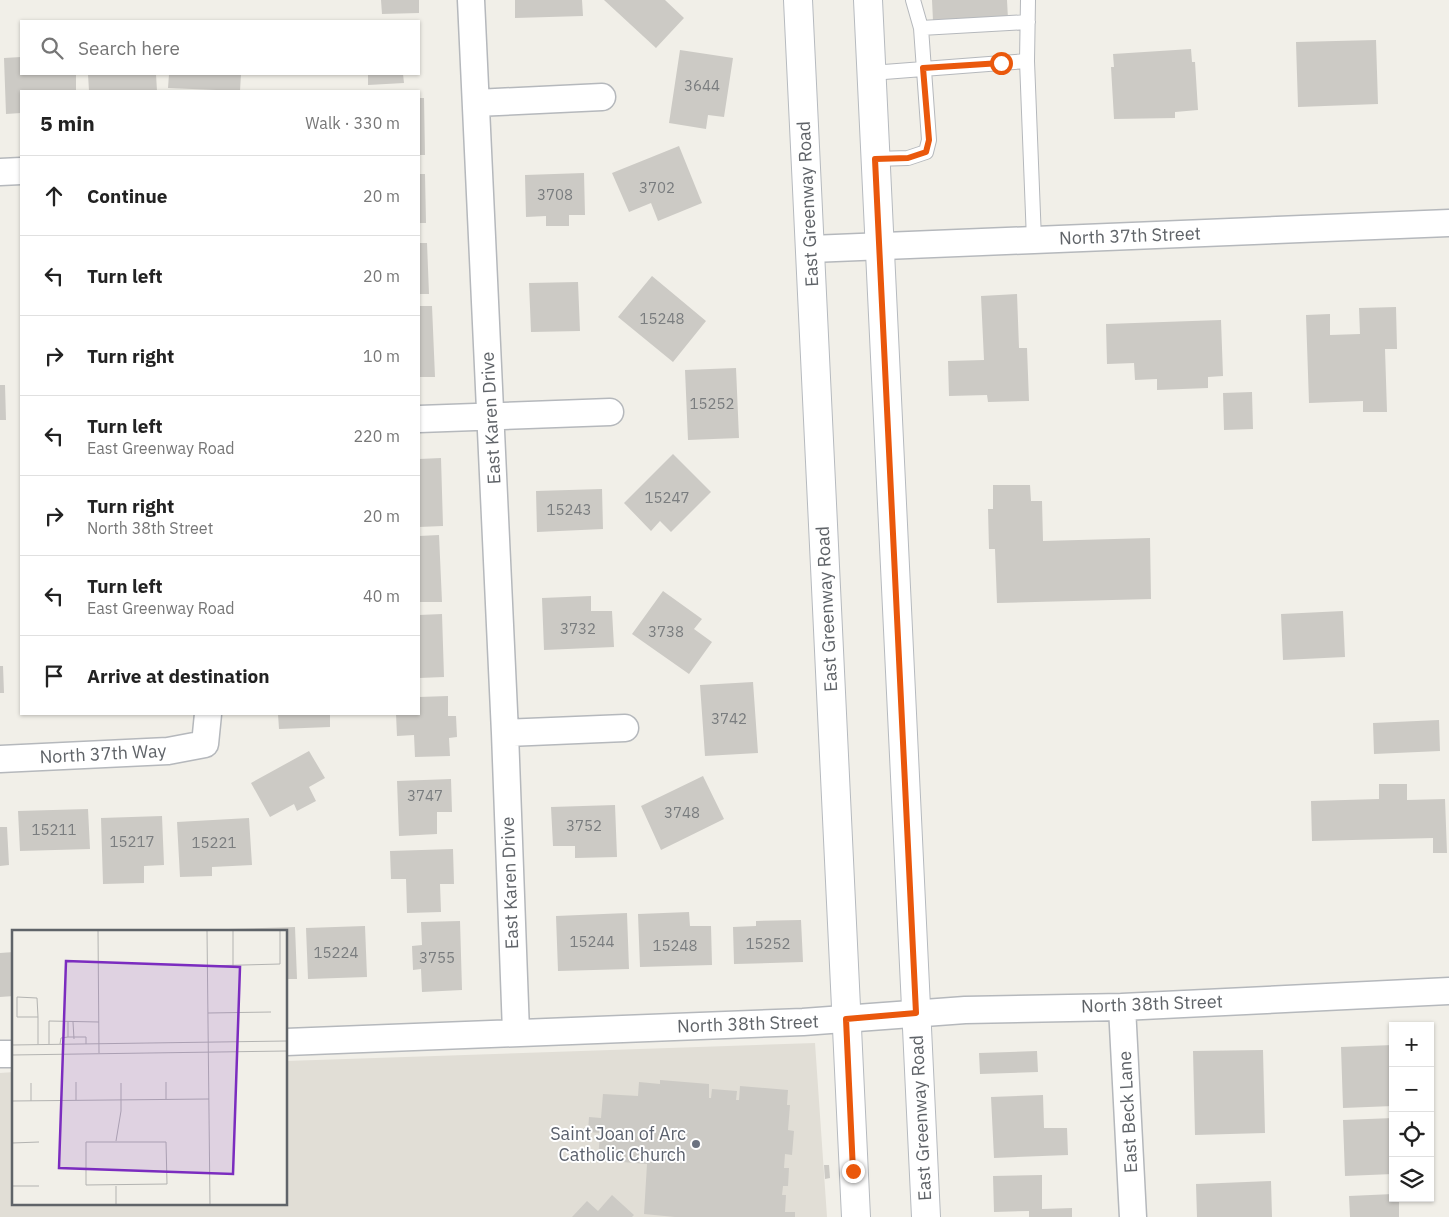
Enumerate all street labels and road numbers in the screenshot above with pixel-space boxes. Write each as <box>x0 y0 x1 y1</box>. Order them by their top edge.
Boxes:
street label: East Greenway Road <box>792 121 823 288</box>
street label: North 37th Street <box>1059 222 1201 249</box>
street label: East Karen Drive <box>476 351 505 485</box>
street label: East Greenway Road <box>811 526 842 693</box>
street label: North 37th Way <box>39 739 167 768</box>
street label: East Karen Drive <box>496 816 523 950</box>
street label: North 38th Street <box>1081 990 1223 1017</box>
street label: North 38th Street <box>677 1010 819 1037</box>
street label: East Greenway Road <box>905 1035 936 1202</box>
street label: East Beck Lane <box>1113 1050 1142 1174</box>

